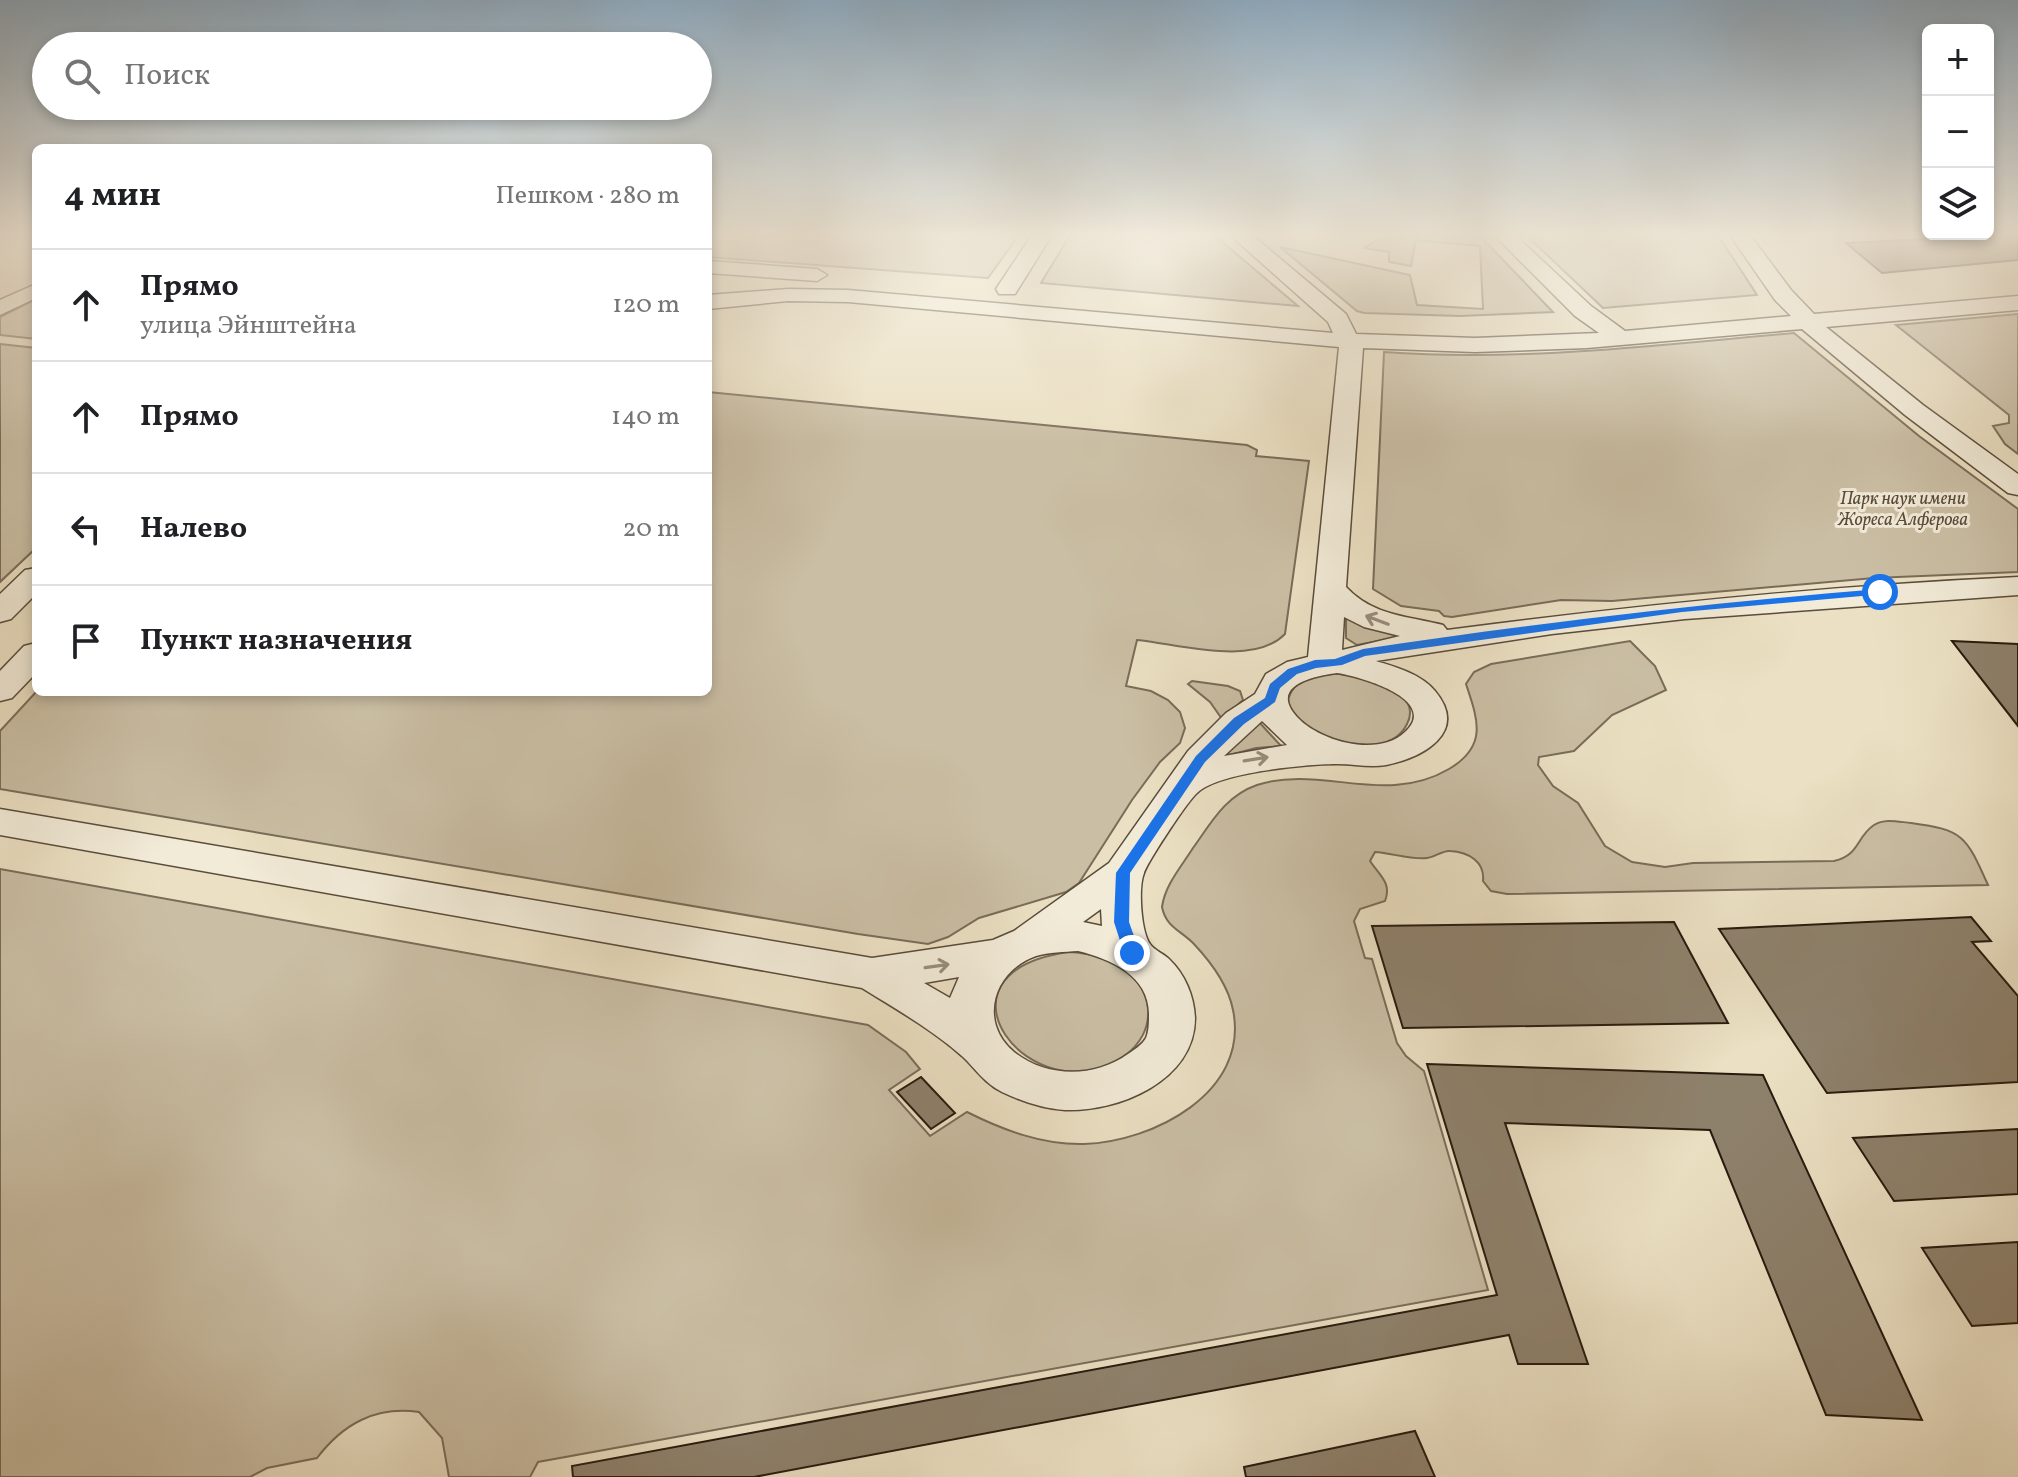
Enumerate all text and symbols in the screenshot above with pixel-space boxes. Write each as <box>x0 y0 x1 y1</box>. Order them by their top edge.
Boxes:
map controls <box>1922 24 1994 240</box>
button: + <box>1922 24 1994 96</box>
search box <box>32 32 712 120</box>
icon: search <box>60 54 104 98</box>
text: Поиск <box>124 55 210 97</box>
button: − <box>1922 96 1994 168</box>
button: layers <box>1922 168 1994 240</box>
text: 4 мин <box>64 173 161 220</box>
text: Пешком · 280 m <box>496 178 680 214</box>
text: Прямо <box>140 266 239 308</box>
icon: ahead <box>64 283 108 327</box>
text: 120 m <box>612 287 680 323</box>
text: улица Эйнштейна <box>140 308 357 344</box>
icon: ahead <box>64 395 108 439</box>
text: Прямо <box>140 396 239 438</box>
text: 140 m <box>611 399 680 435</box>
park label: Парк наук имени Жореса Алферова <box>1837 487 1968 533</box>
icon: left <box>64 507 108 551</box>
text: Налево <box>140 508 247 550</box>
text: 20 m <box>622 511 680 547</box>
route start <box>1862 574 1898 610</box>
one-way arrow <box>1365 612 1390 626</box>
icon: arrive <box>64 619 108 663</box>
text: Пункт назначения <box>140 620 412 662</box>
one-way arrow <box>1243 751 1269 766</box>
route end <box>1114 935 1150 971</box>
one-way arrow <box>924 958 949 973</box>

